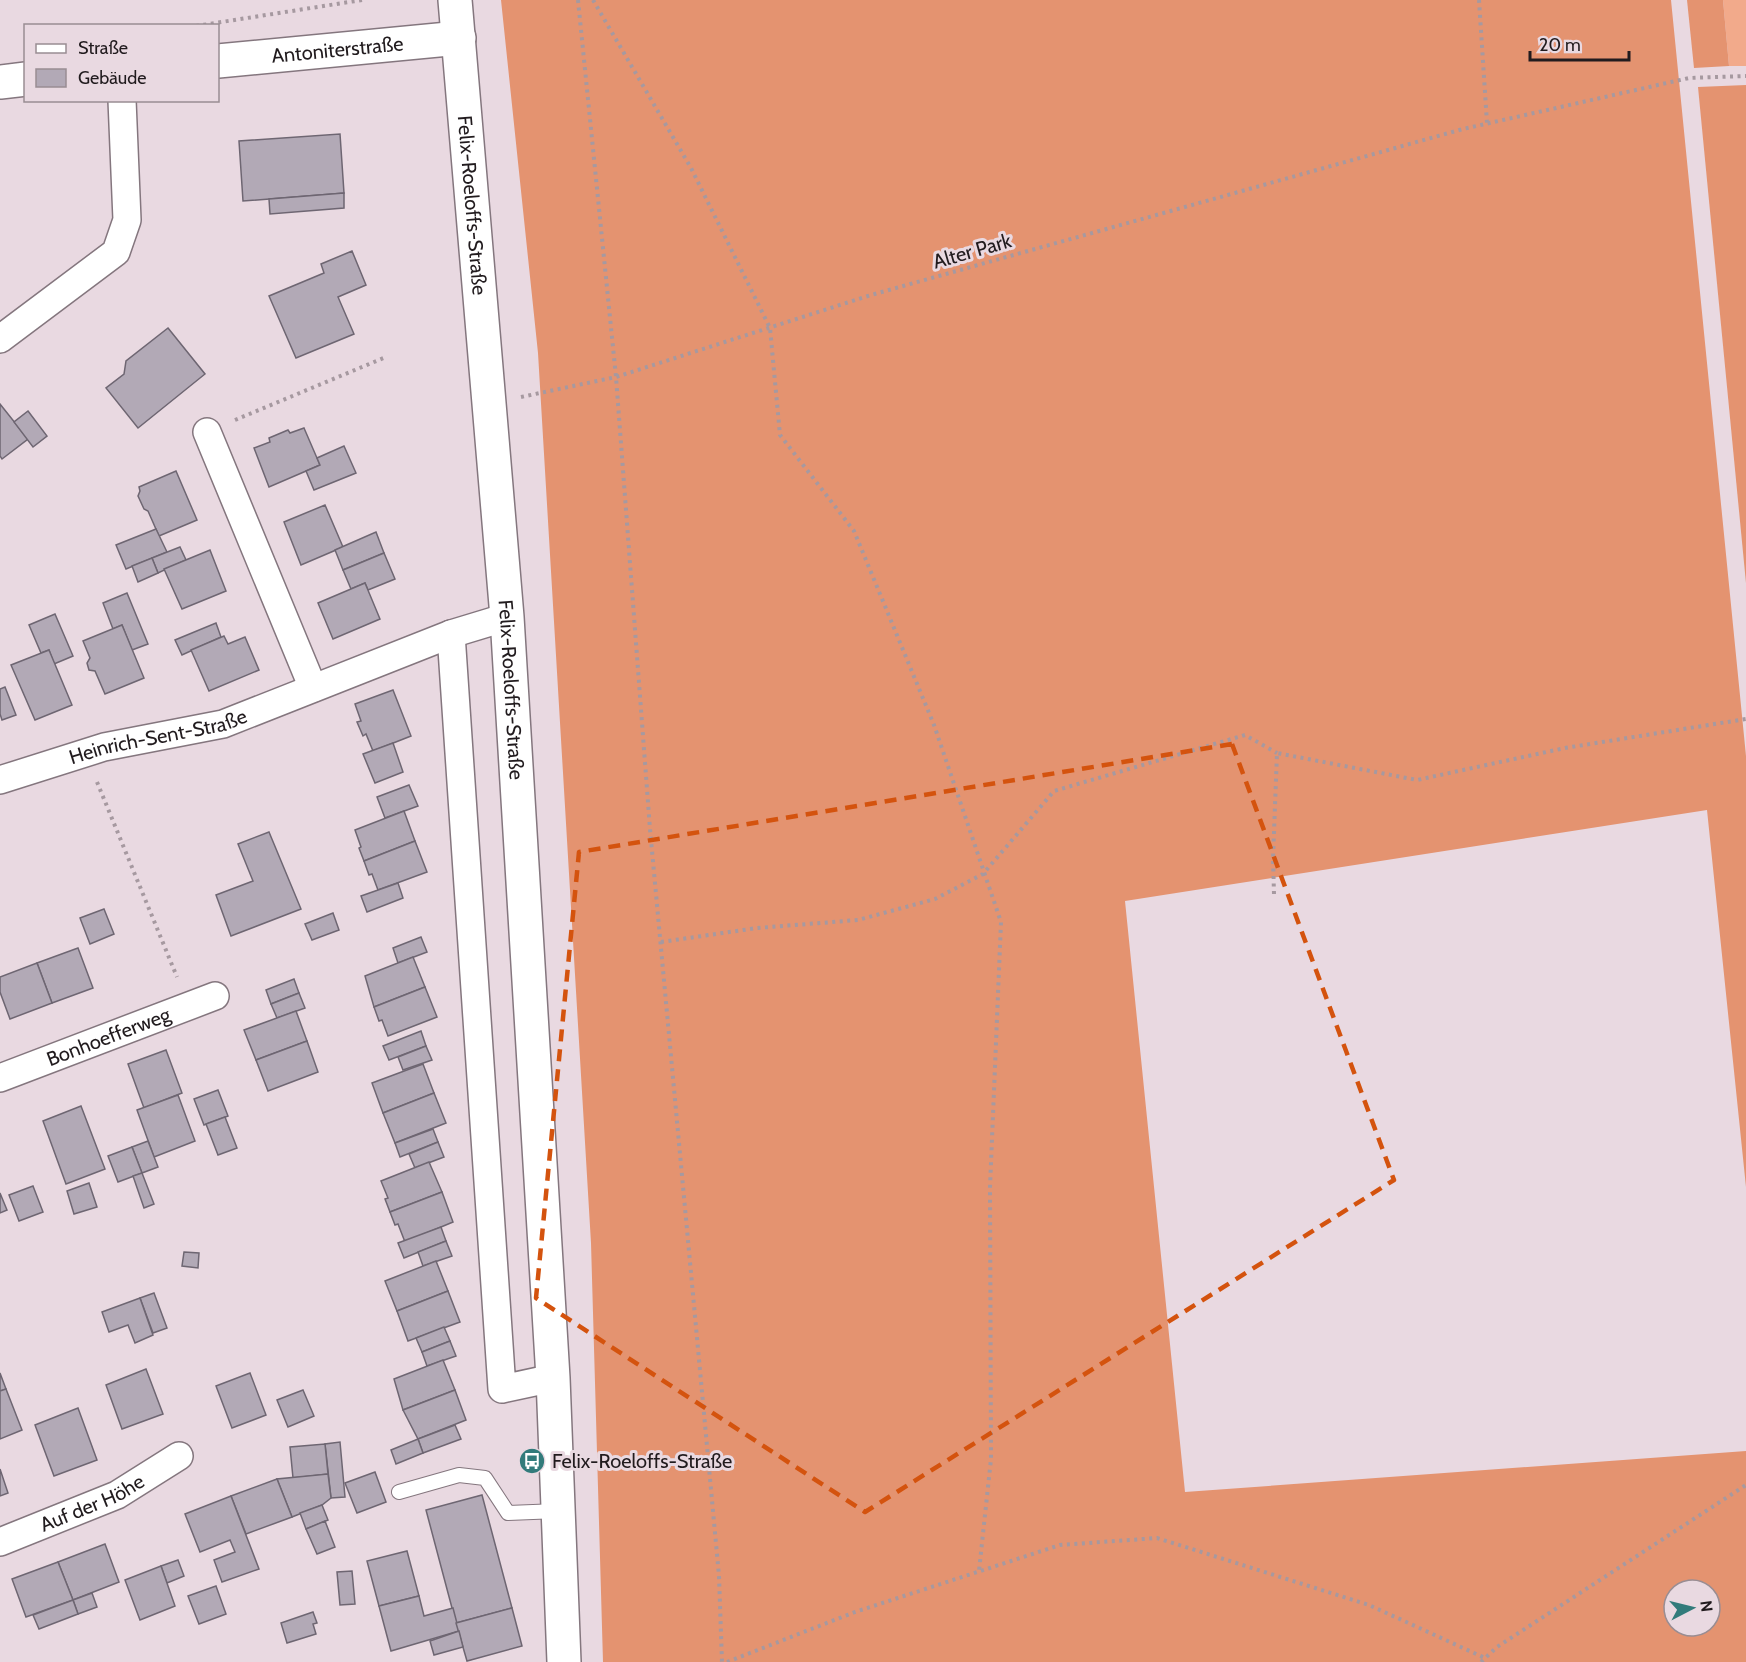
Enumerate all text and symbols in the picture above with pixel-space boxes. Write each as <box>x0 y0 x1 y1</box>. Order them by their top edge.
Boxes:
legend <box>24 24 219 102</box>
scale bar <box>1530 24 1629 62</box>
street label: Antoniterstraße <box>270 31 404 68</box>
text: 20 m <box>1539 34 1581 56</box>
text: Straße <box>78 37 128 59</box>
text: Gebäude <box>78 67 147 89</box>
street label: Felix-Roeloffs-Straße <box>453 114 492 296</box>
street label: Alter Park <box>930 228 1014 274</box>
street label: Felix-Roeloffs-Straße <box>494 599 529 780</box>
street label: Heinrich-Sent-Straße <box>66 704 250 769</box>
street label: Bonhoefferweg <box>43 1002 175 1071</box>
bus stop icon: Felix-Roeloffs-Straße <box>517 1446 547 1476</box>
place label: Felix-Roeloffs-Straße <box>552 1449 732 1473</box>
street label: Auf der Höhe <box>36 1469 149 1537</box>
north arrow <box>1662 1578 1722 1638</box>
text: N <box>1696 1599 1717 1613</box>

